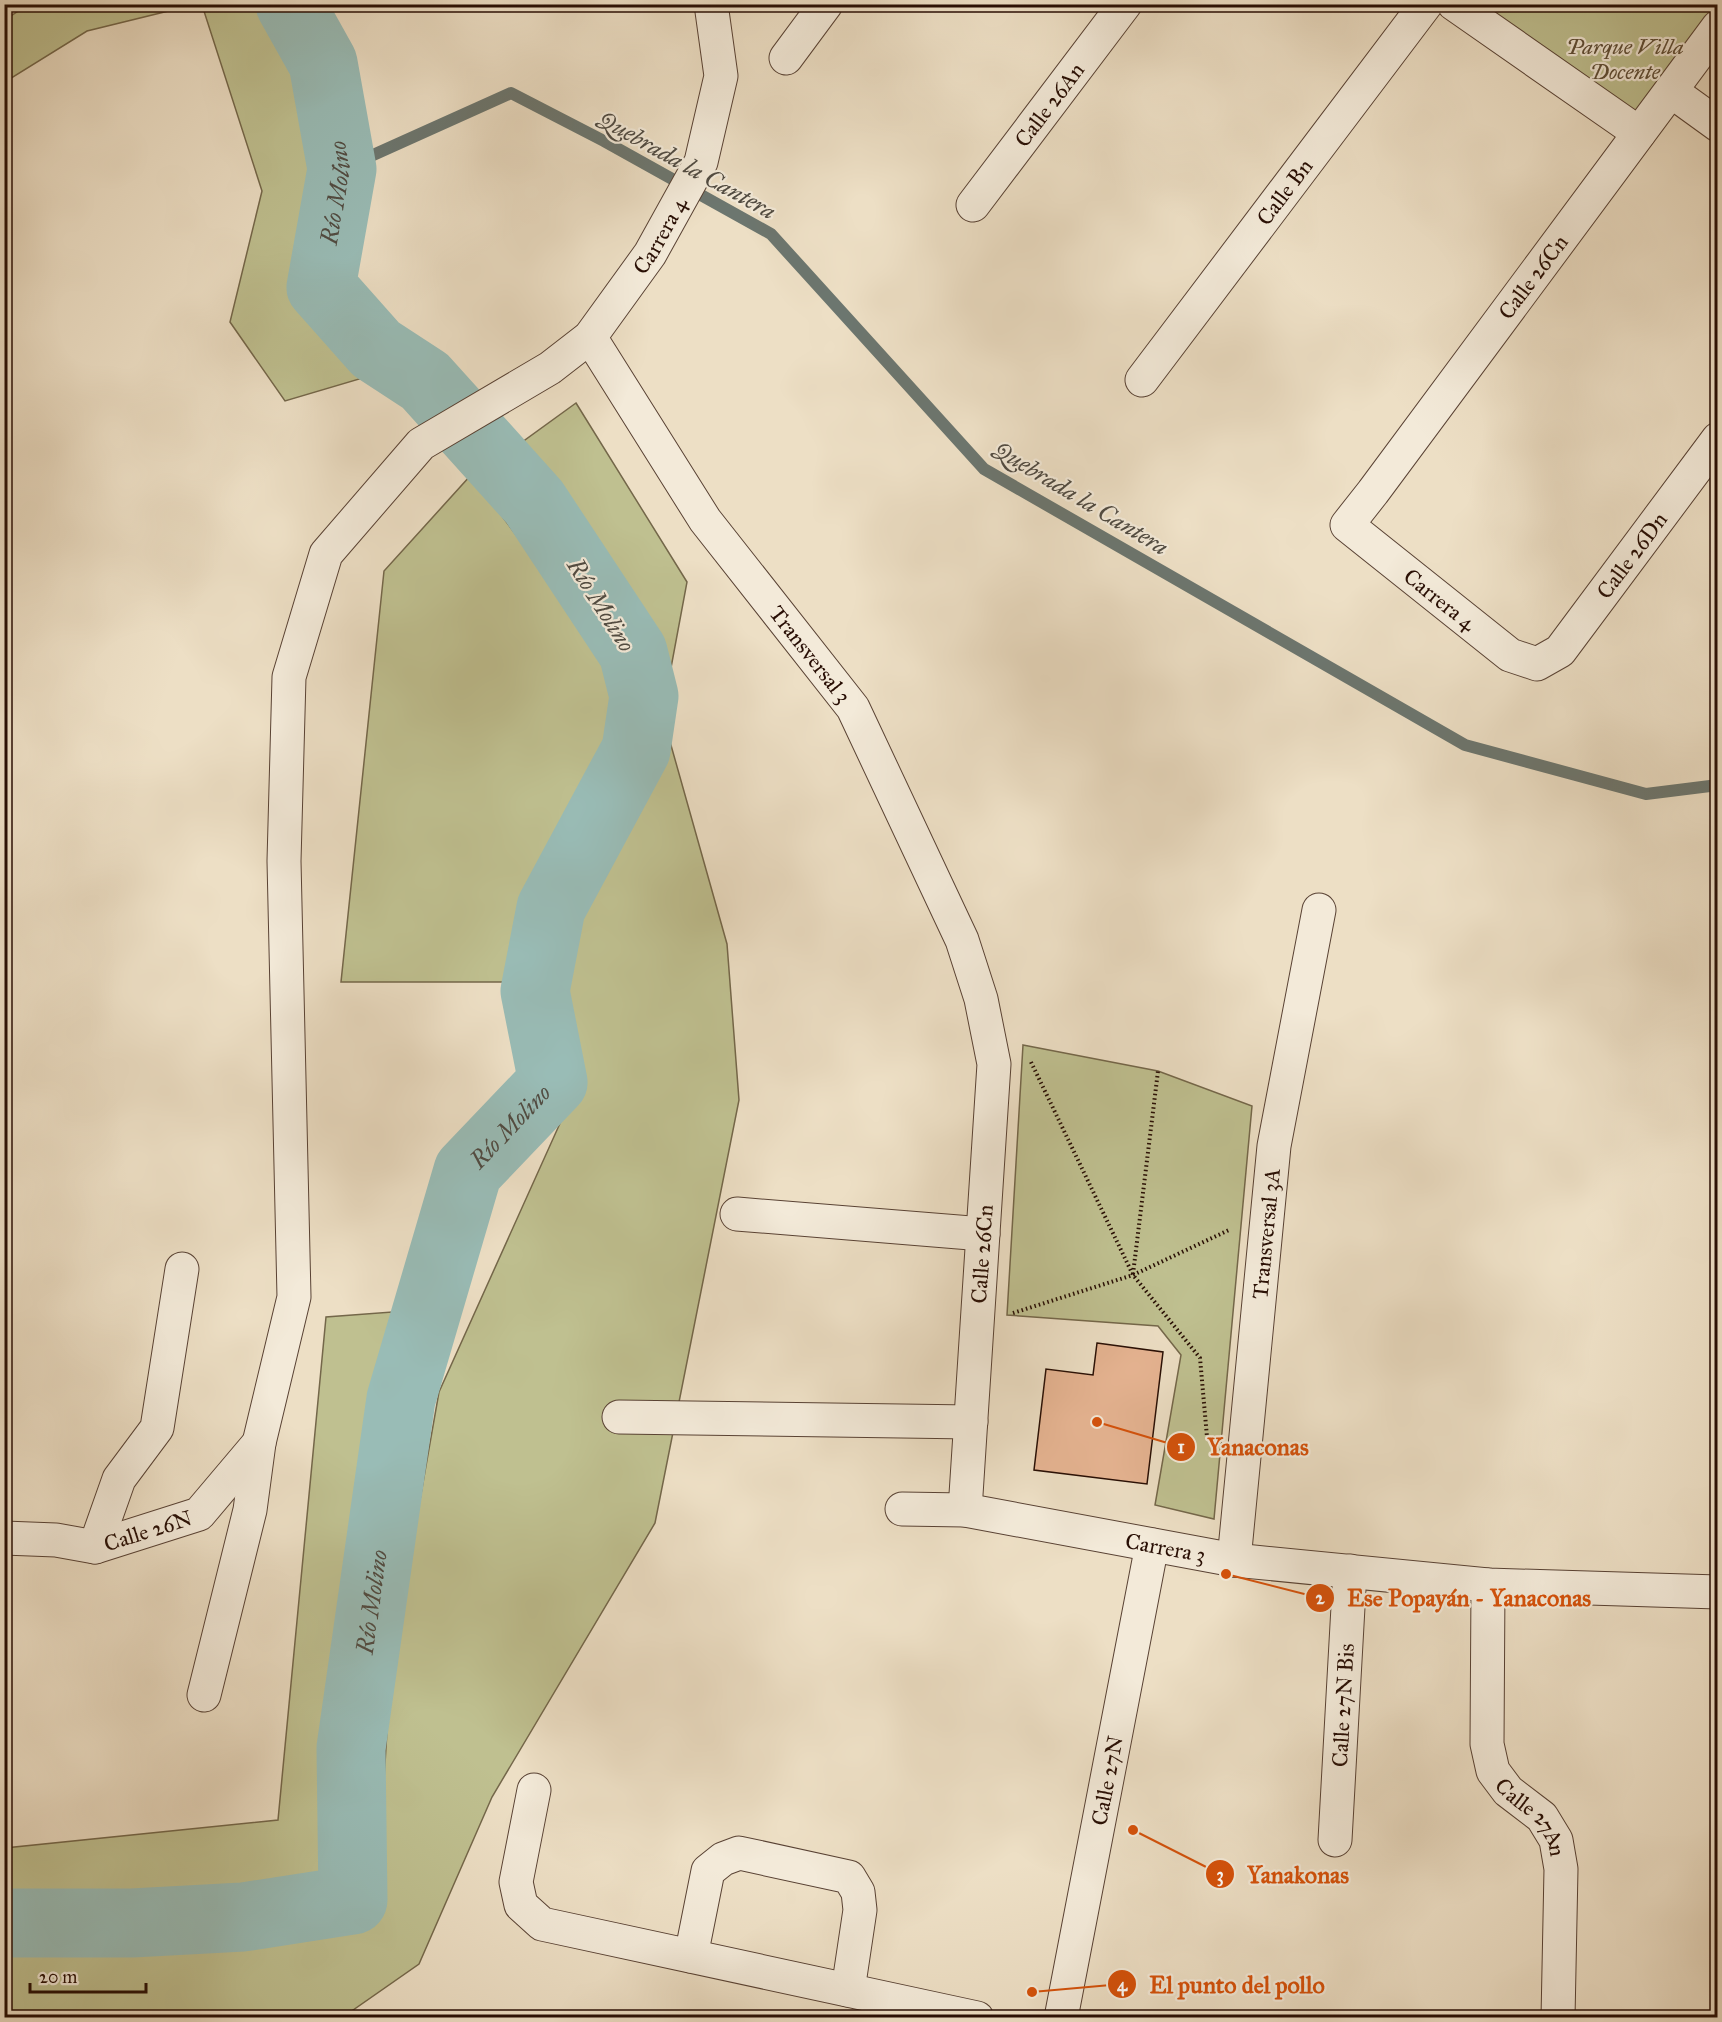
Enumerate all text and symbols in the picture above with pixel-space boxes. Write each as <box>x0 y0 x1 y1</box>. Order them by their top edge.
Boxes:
park label: Parque Villa Docente <box>1566 33 1684 85</box>
street label: Calle 26An <box>1008 57 1090 152</box>
water label: Quebrada la Cantera <box>592 103 781 226</box>
water label: Río Molino <box>314 139 357 248</box>
street label: Calle Bn <box>1250 153 1318 230</box>
street label: Carrera 4 <box>627 192 693 279</box>
street label: Calle 26Cn <box>1492 229 1574 325</box>
water label: Quebrada la Cantera <box>987 433 1174 562</box>
street label: Calle 26Dn <box>1590 506 1673 604</box>
water label: Río Molino <box>560 552 641 657</box>
street label: Carrera 4 <box>1399 562 1482 637</box>
street label: Transversal 3 <box>764 600 857 708</box>
water label: Río Molino <box>463 1078 557 1176</box>
street label: Transversal 3A <box>1246 1167 1285 1300</box>
street label: Calle 26Cn <box>965 1204 999 1304</box>
callout: Yanaconas <box>1166 1426 1321 1468</box>
text: Yanaconas <box>1206 1432 1309 1462</box>
text: 1 <box>1177 1436 1185 1458</box>
street label: Calle 26N <box>100 1504 195 1557</box>
street label: Carrera 3 <box>1123 1527 1208 1568</box>
water label: Río Molino <box>349 1548 394 1657</box>
callout: Ese Popayán - Yanaconas <box>1305 1577 1603 1619</box>
text: Ese Popayán - Yanaconas <box>1347 1583 1591 1613</box>
text: 2 <box>1316 1587 1326 1609</box>
street label: Calle 27N Bis <box>1326 1643 1359 1768</box>
street label: Calle 27N <box>1085 1733 1129 1827</box>
street label: Calle 27An <box>1489 1772 1572 1858</box>
callout: Yanakonas <box>1205 1853 1361 1895</box>
text: Yanakonas <box>1246 1860 1349 1890</box>
text: 3 <box>1216 1864 1224 1887</box>
scale bar <box>30 1956 146 1994</box>
callout: El punto del pollo <box>1107 1963 1337 2005</box>
text: 20 m <box>39 1966 77 1988</box>
text: El punto del pollo <box>1149 1970 1325 2000</box>
text: 4 <box>1117 1974 1128 1997</box>

